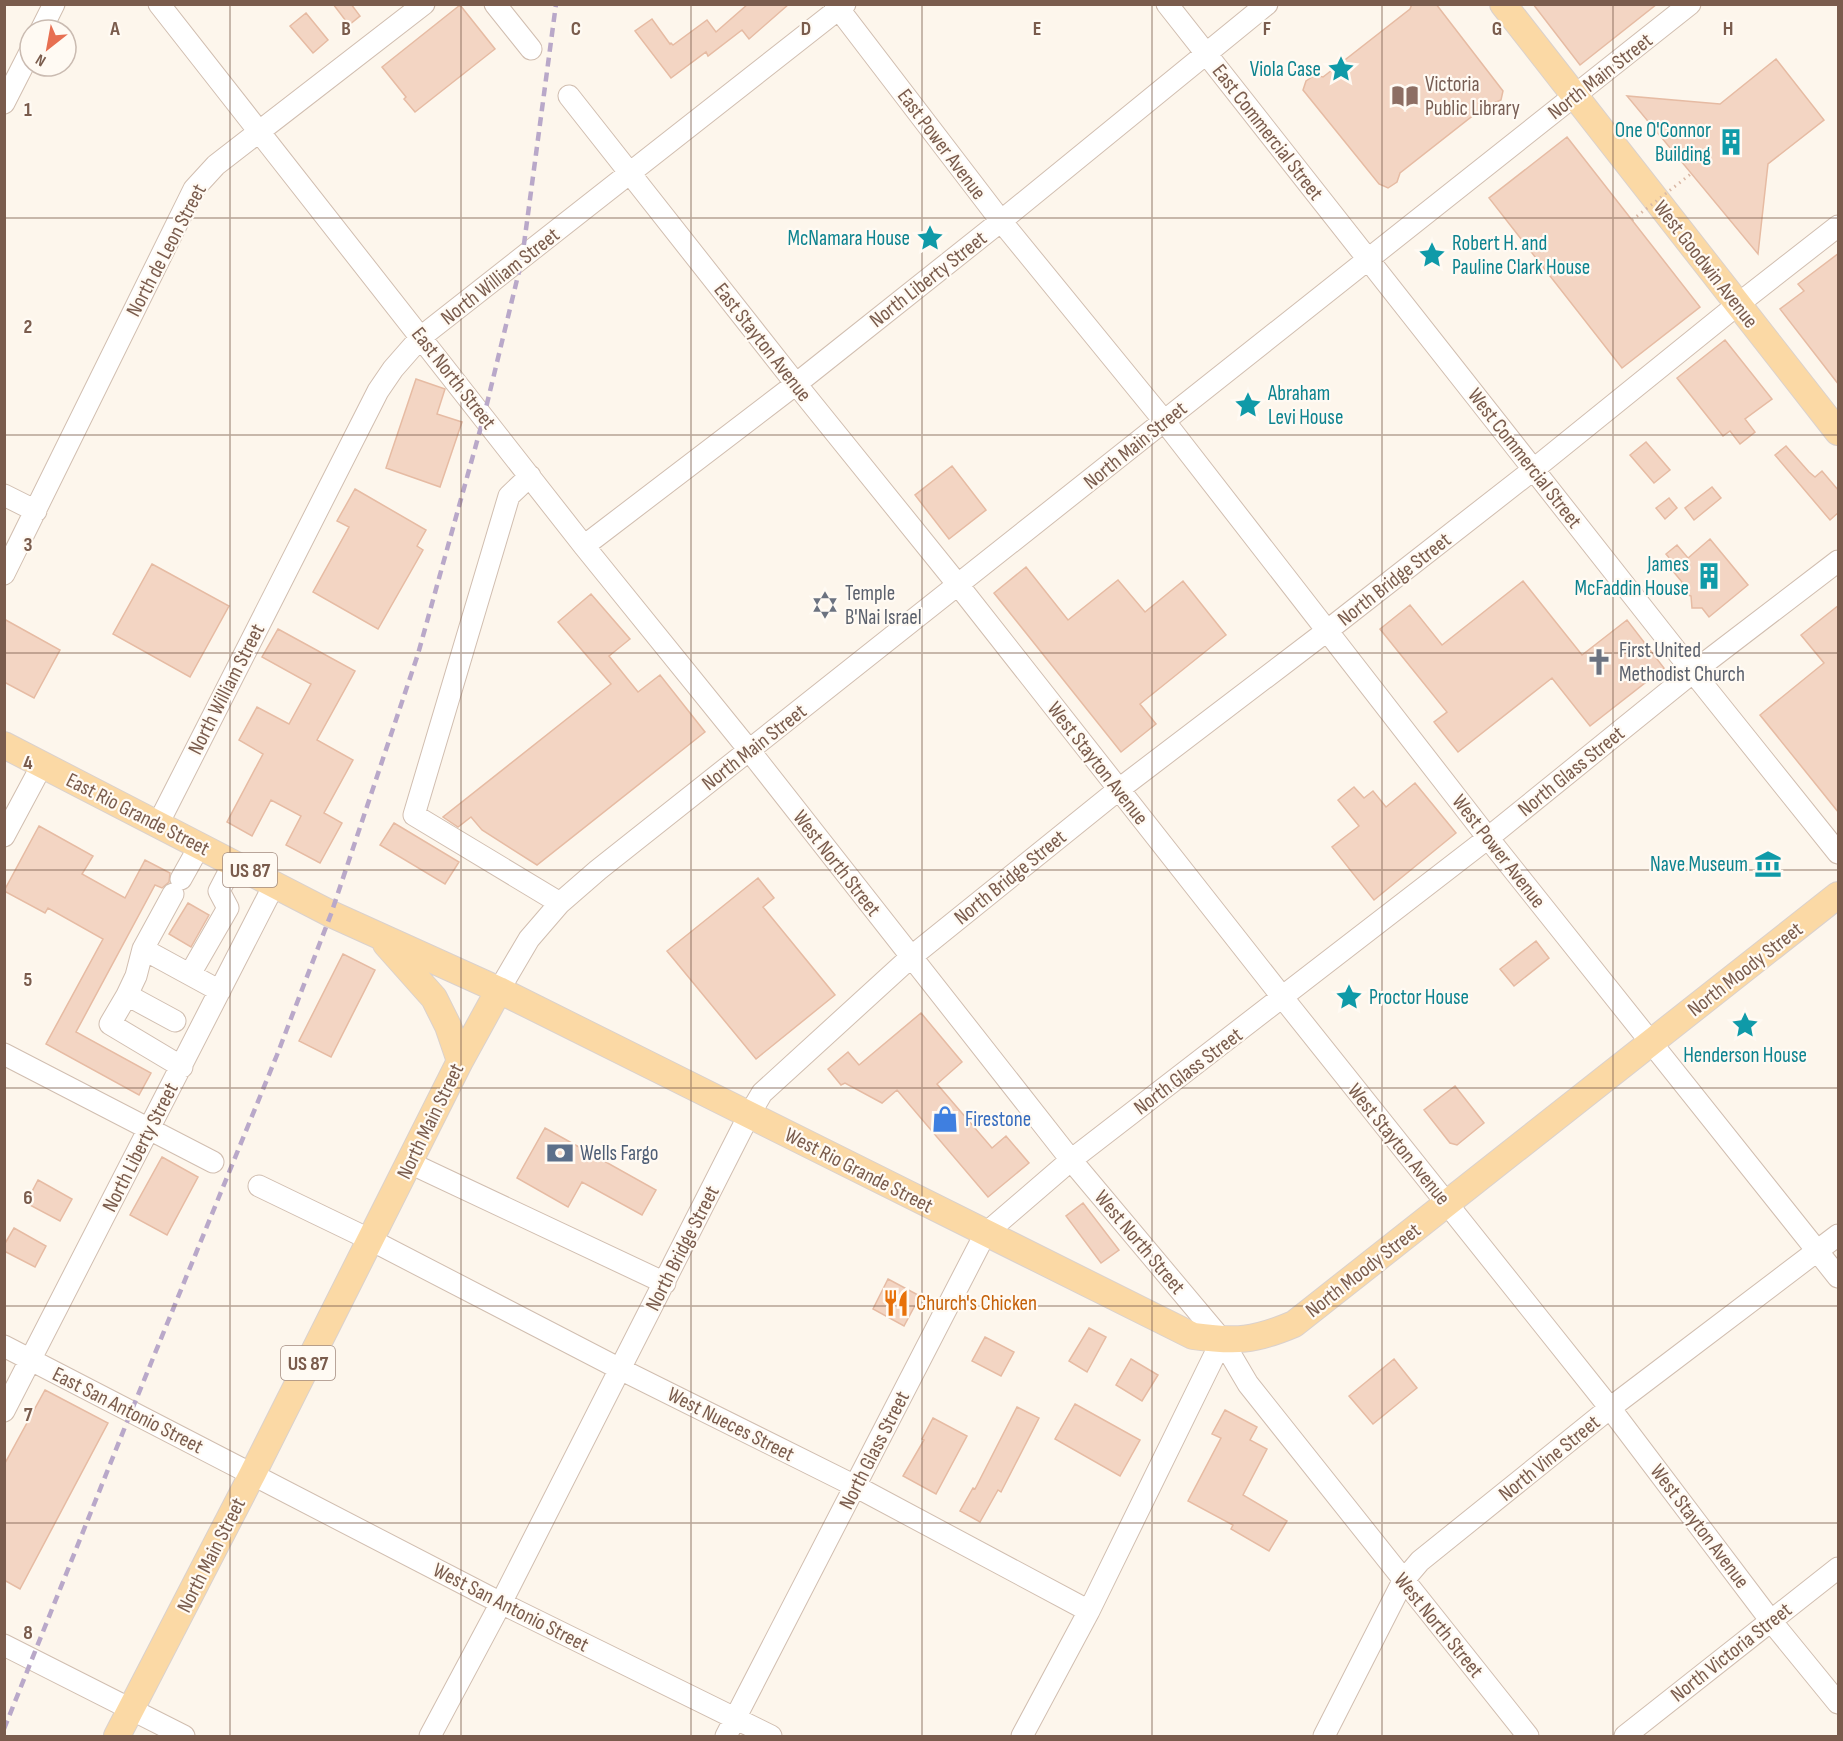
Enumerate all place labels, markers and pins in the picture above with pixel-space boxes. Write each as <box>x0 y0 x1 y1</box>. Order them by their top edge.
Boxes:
place icon: Viola Case <box>1326 54 1356 84</box>
place label: Viola Case <box>1250 57 1321 82</box>
place label: Victoria Public Library <box>1425 72 1520 121</box>
library icon: Victoria Public Library <box>1390 81 1420 111</box>
place label: One O'Connor Building <box>1615 118 1711 167</box>
building icon: One O'Connor Building <box>1716 127 1746 157</box>
place icon: McNamara House <box>915 223 945 253</box>
place label: McNamara House <box>788 226 910 251</box>
place label: Robert H. and Pauline Clark House <box>1452 231 1590 280</box>
place icon: Robert H. and Pauline Clark House <box>1417 240 1447 270</box>
place label: Abraham Levi House <box>1267 381 1343 430</box>
place icon: Abraham Levi House <box>1233 390 1263 420</box>
place label: James McFaddin House <box>1575 552 1689 601</box>
building icon: James McFaddin House <box>1694 561 1724 591</box>
place label: Temple B'Nai Israel <box>845 581 922 630</box>
synagogue icon: Temple B'Nai Israel <box>810 590 840 620</box>
place label: First United Methodist Church <box>1619 638 1745 687</box>
church icon: First United Methodist Church <box>1584 647 1614 677</box>
museum icon: Nave Museum <box>1753 849 1783 879</box>
place label: Nave Museum <box>1650 852 1748 877</box>
place icon: Proctor House <box>1334 982 1364 1012</box>
place label: Proctor House <box>1369 985 1469 1010</box>
place icon: Henderson House <box>1730 1010 1760 1040</box>
place label: Henderson House <box>1683 1043 1807 1068</box>
shop icon: Firestone <box>930 1104 960 1134</box>
place label: Firestone <box>965 1107 1031 1132</box>
bank icon: Wells Fargo <box>545 1138 575 1168</box>
place label: Wells Fargo <box>580 1141 659 1166</box>
restaurant icon: Church's Chicken <box>881 1288 911 1318</box>
place label: Church's Chicken <box>916 1291 1037 1316</box>

